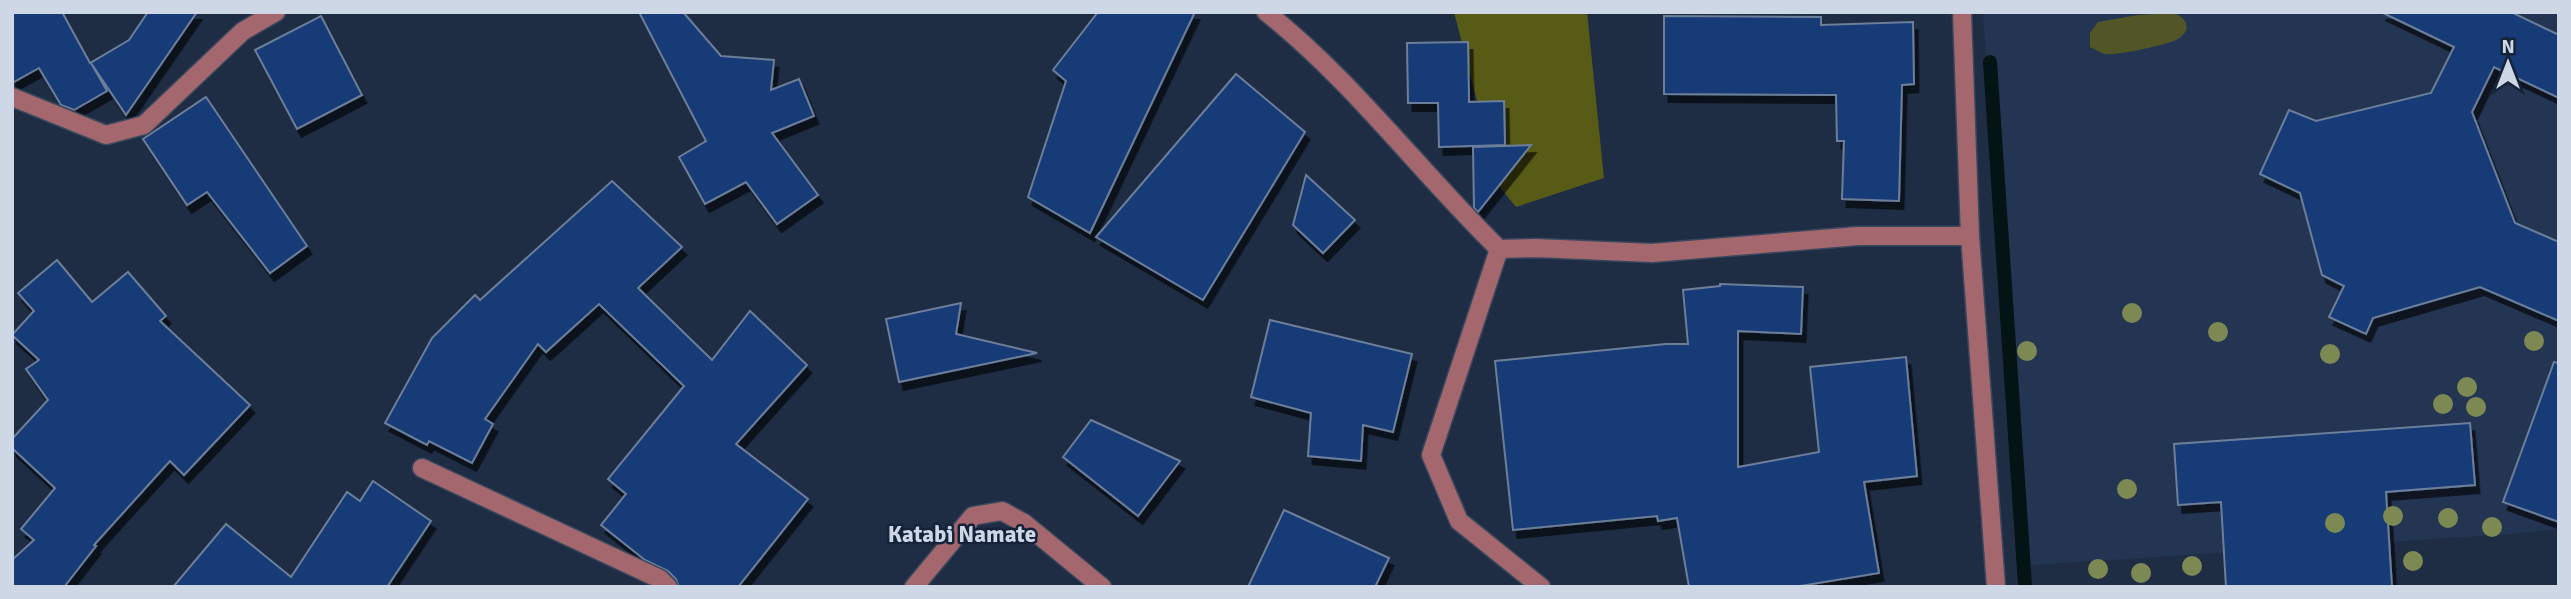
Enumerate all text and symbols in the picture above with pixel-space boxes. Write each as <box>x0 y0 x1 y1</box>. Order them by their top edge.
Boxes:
north arrow <box>2473 28 2543 98</box>
text: N <box>2501 35 2515 59</box>
district label: Katabi Namate <box>888 520 1036 549</box>

